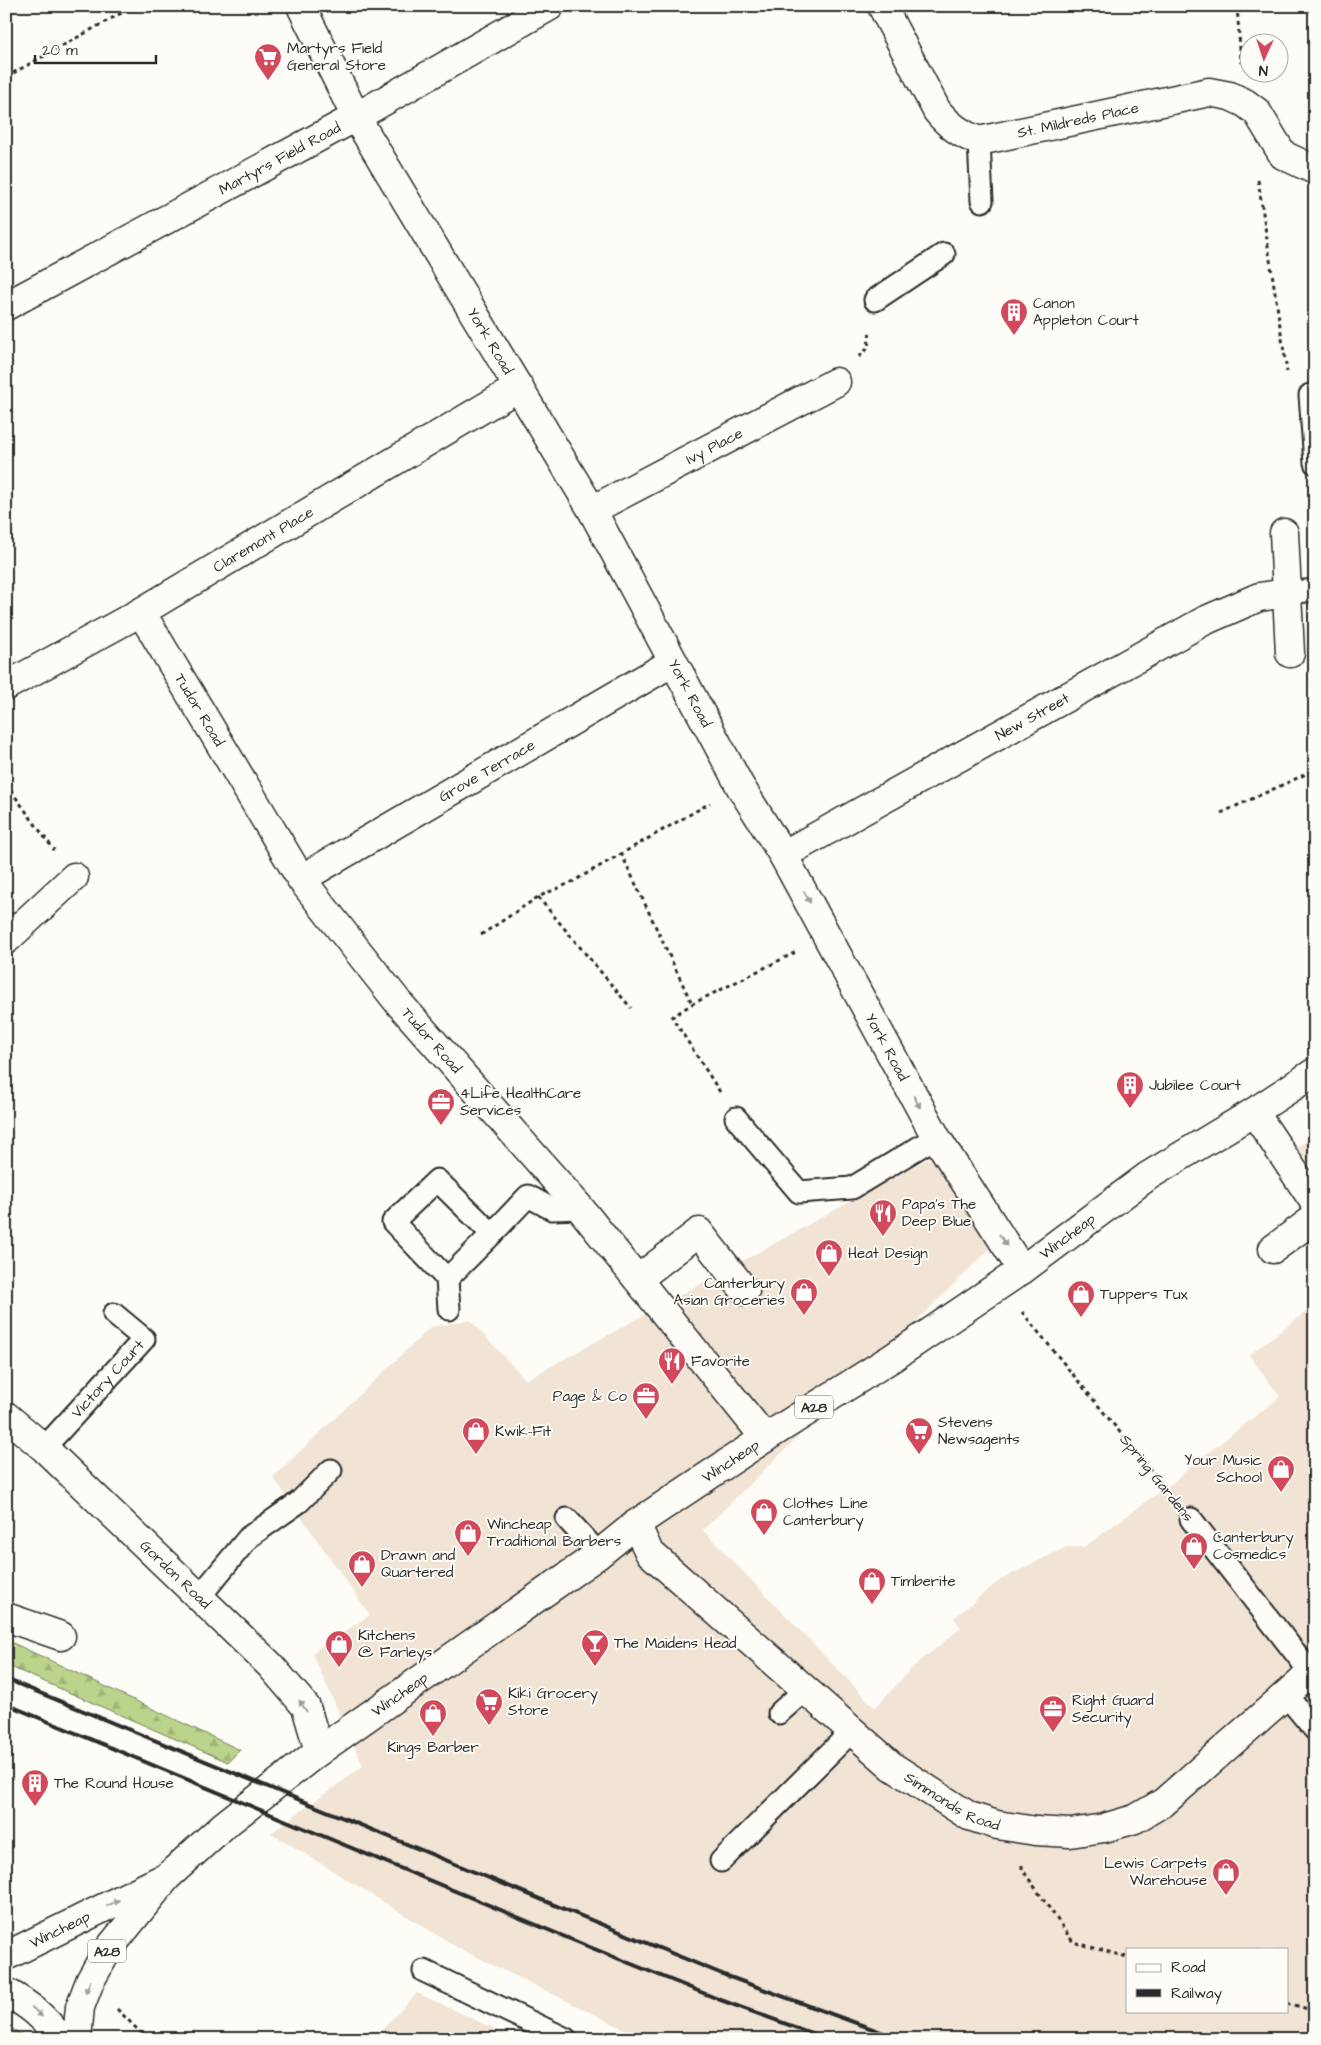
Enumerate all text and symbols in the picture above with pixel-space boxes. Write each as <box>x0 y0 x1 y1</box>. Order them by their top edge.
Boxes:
scale bar <box>35 32 156 64</box>
north arrow <box>1238 32 1288 82</box>
place label: Martyrs Field General Store <box>287 38 386 76</box>
text: 20 m <box>42 40 78 61</box>
supermarket icon: Martyrs Field General Store <box>253 42 283 81</box>
text: N <box>1258 60 1268 80</box>
street label: St. Mildreds Place <box>1015 97 1141 144</box>
street label: Martyrs Field Road <box>215 117 345 200</box>
place label: Canon Appleton Court <box>1033 293 1139 331</box>
building icon: Canon Appleton Court <box>999 297 1029 336</box>
street label: York Road <box>462 304 518 379</box>
street label: Ivy Place <box>682 423 747 470</box>
street label: Claremont Place <box>209 502 318 578</box>
street label: York Road <box>663 656 717 731</box>
street label: Tudor Road <box>169 670 229 751</box>
street label: New Street <box>991 688 1073 746</box>
street label: Grove Terrace <box>435 735 539 807</box>
one-way arrow <box>802 891 811 904</box>
street label: Tudor Road <box>396 1003 467 1078</box>
street label: York Road <box>860 1009 914 1085</box>
building icon: Jubilee Court <box>1115 1070 1145 1109</box>
place label: Jubilee Court <box>1149 1075 1241 1096</box>
place label: 4Life HealthCare Services <box>460 1083 581 1121</box>
office icon: 4Life HealthCare Services <box>426 1087 456 1126</box>
one-way arrow <box>913 1095 921 1109</box>
place label: Papa's The Deep Blue <box>902 1194 976 1232</box>
restaurant icon: Papa's The Deep Blue <box>868 1198 898 1237</box>
street label: Wincheap <box>1035 1209 1100 1264</box>
one-way arrow <box>998 1233 1007 1247</box>
shop icon: Heat Design <box>814 1238 844 1277</box>
place label: Heat Design <box>848 1243 928 1265</box>
place label: Canterbury Asian Groceries <box>674 1273 785 1311</box>
shop icon: Canterbury Asian Groceries <box>789 1277 819 1316</box>
shop icon: Tuppers Tux <box>1066 1279 1096 1318</box>
place label: Tuppers Tux <box>1100 1284 1189 1305</box>
street label: Victory Court <box>67 1335 149 1423</box>
restaurant icon: Favorite <box>657 1346 687 1385</box>
place label: Favorite <box>691 1351 750 1372</box>
office icon: Page & Co <box>631 1381 661 1420</box>
place label: Page & Co <box>553 1386 628 1408</box>
road number: A28 <box>795 1395 833 1418</box>
place label: Stevens Newsagents <box>938 1412 1020 1451</box>
shop icon: Kwik-Fit <box>461 1416 491 1455</box>
supermarket icon: Stevens Newsagents <box>904 1416 934 1455</box>
place label: Kwik-Fit <box>495 1421 551 1442</box>
street label: Spring Gardens <box>1114 1430 1199 1527</box>
street label: Wincheap <box>698 1435 764 1488</box>
place label: Your Music School <box>1184 1450 1263 1488</box>
shop icon: Your Music School <box>1266 1454 1296 1493</box>
place label: Clothes Line Canterbury <box>783 1493 868 1532</box>
shop icon: Clothes Line Canterbury <box>749 1497 779 1536</box>
place label: Wincheap Traditional Barbers <box>487 1514 622 1552</box>
shop icon: Wincheap Traditional Barbers <box>453 1518 483 1557</box>
place label: Canterbury Cosmedics <box>1213 1527 1294 1565</box>
shop icon: Canterbury Cosmedics <box>1179 1531 1209 1570</box>
street label: Gordon Road <box>135 1535 216 1614</box>
place label: Drawn and Quartered <box>381 1545 455 1583</box>
shop icon: Drawn and Quartered <box>347 1549 377 1588</box>
shop icon: Timberite <box>857 1566 887 1605</box>
place label: Timberite <box>891 1571 956 1592</box>
place label: Kitchens @ Farleys <box>358 1625 433 1664</box>
bar icon: The Maidens Head <box>580 1628 610 1667</box>
shop icon: Kitchens @ Farleys <box>324 1629 354 1668</box>
place label: The Maidens Head <box>614 1633 737 1654</box>
street label: Wincheap <box>367 1667 433 1722</box>
place label: Kiki Grocery Store <box>508 1683 598 1721</box>
supermarket icon: Kiki Grocery Store <box>474 1687 504 1726</box>
place label: Right Guard Security <box>1072 1690 1154 1729</box>
office icon: Right Guard Security <box>1038 1694 1068 1733</box>
shop icon: Kings Barber <box>418 1698 448 1737</box>
one-way arrow <box>299 1699 308 1712</box>
place label: Kings Barber <box>387 1737 479 1759</box>
street label: Simmonds Road <box>900 1767 1003 1836</box>
building icon: The Round House <box>20 1768 50 1807</box>
place label: The Round House <box>54 1773 174 1794</box>
place label: Lewis Carpets Warehouse <box>1104 1853 1207 1891</box>
shop icon: Lewis Carpets Warehouse <box>1211 1857 1241 1896</box>
one-way arrow <box>106 1899 120 1907</box>
street label: Wincheap <box>26 1906 94 1954</box>
road number: A28 <box>88 1940 126 1962</box>
legend <box>1126 1948 1288 2012</box>
text: Road <box>1171 1957 1206 1978</box>
one-way arrow <box>84 1980 92 1995</box>
text: Railway <box>1171 1983 1222 2005</box>
one-way arrow <box>30 2006 42 2018</box>

